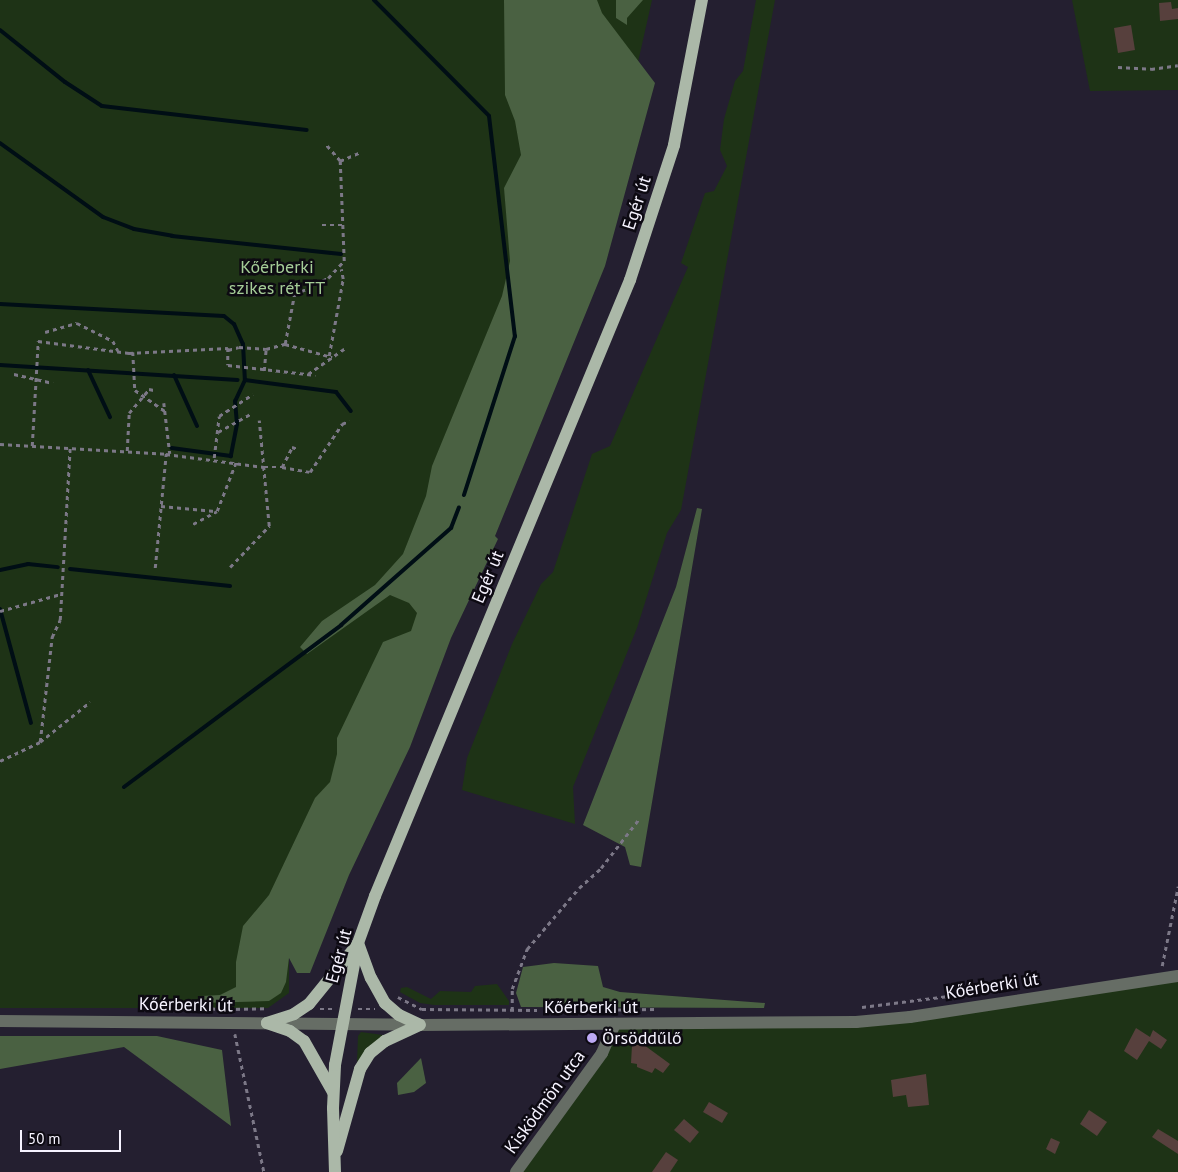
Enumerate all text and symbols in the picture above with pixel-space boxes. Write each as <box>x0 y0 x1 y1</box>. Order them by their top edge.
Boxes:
street label: Egér út <box>618 173 656 233</box>
park label: Kőérberki szikes rét TT <box>229 257 325 300</box>
street label: Egér út <box>467 547 509 607</box>
street label: Egér út <box>321 927 357 985</box>
street label: Kőérberki út <box>944 968 1040 1004</box>
street label: Kőérberki út <box>139 993 233 1017</box>
street label: Kőérberki út <box>544 996 638 1018</box>
place label: Örsöddűlő <box>602 1027 682 1049</box>
marker: Örsöddűlő <box>586 1032 598 1044</box>
street label: Kisködmön utca <box>500 1046 590 1158</box>
scale bar <box>22 1120 124 1152</box>
text: 50 m <box>28 1129 61 1148</box>

